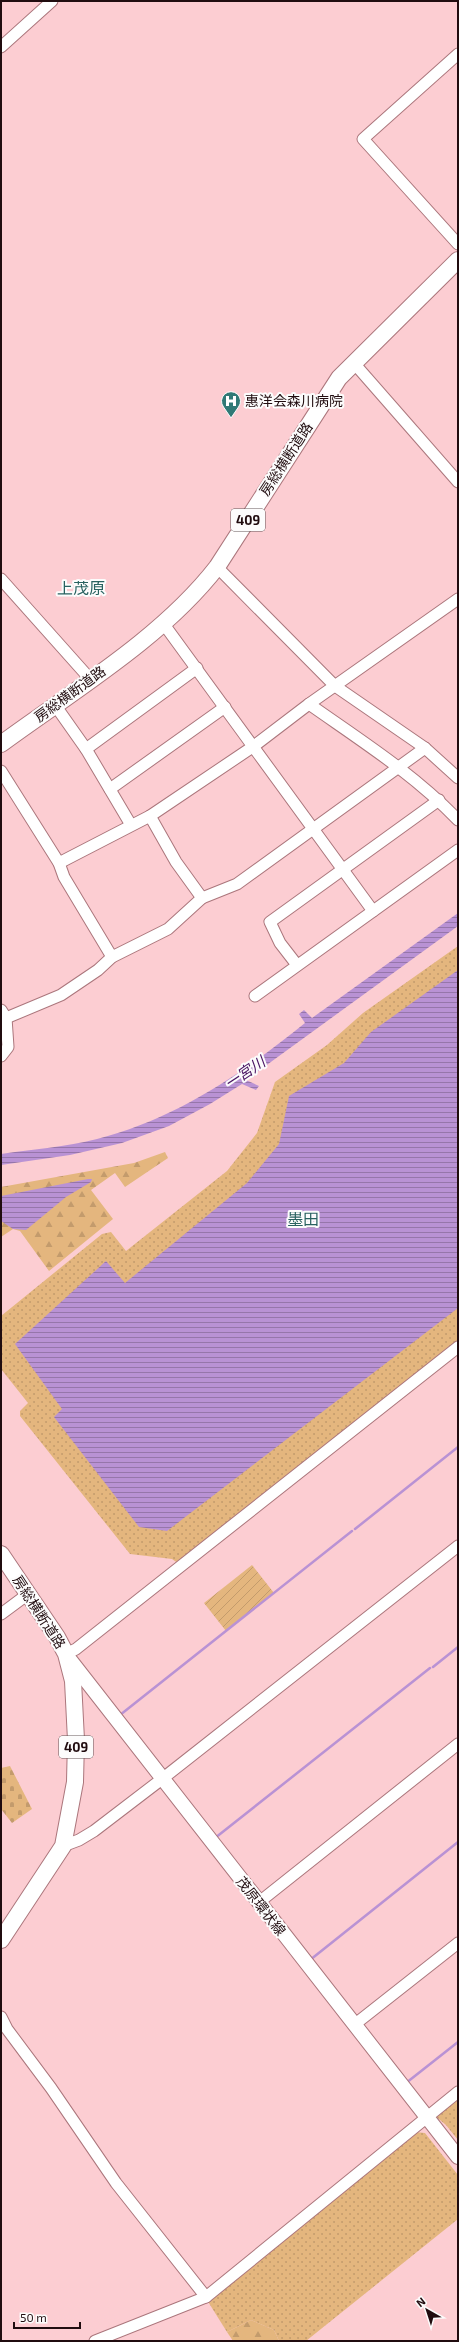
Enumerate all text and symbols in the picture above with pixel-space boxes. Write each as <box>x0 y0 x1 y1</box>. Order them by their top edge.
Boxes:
hospital icon: 惠洋会森川病院 <box>220 390 242 418</box>
place label: 惠洋会森川病院 <box>245 392 343 409</box>
street label: 房総横断道路 <box>256 419 316 499</box>
road number: 409 <box>231 509 265 531</box>
district label: 上茂原 <box>57 578 105 597</box>
street label: 房総横断道路 <box>31 662 109 725</box>
water label: 一宮川 <box>221 1051 270 1092</box>
district label: 墨田 <box>287 1209 319 1228</box>
street label: 房総横断道路 <box>9 1572 69 1652</box>
road number: 409 <box>59 1736 93 1758</box>
street label: 茂原環状線 <box>233 1873 290 1939</box>
north arrow <box>407 2290 447 2330</box>
text: N <box>413 2294 428 2309</box>
scale bar <box>14 2304 80 2330</box>
text: 50 m <box>20 2310 47 2324</box>

